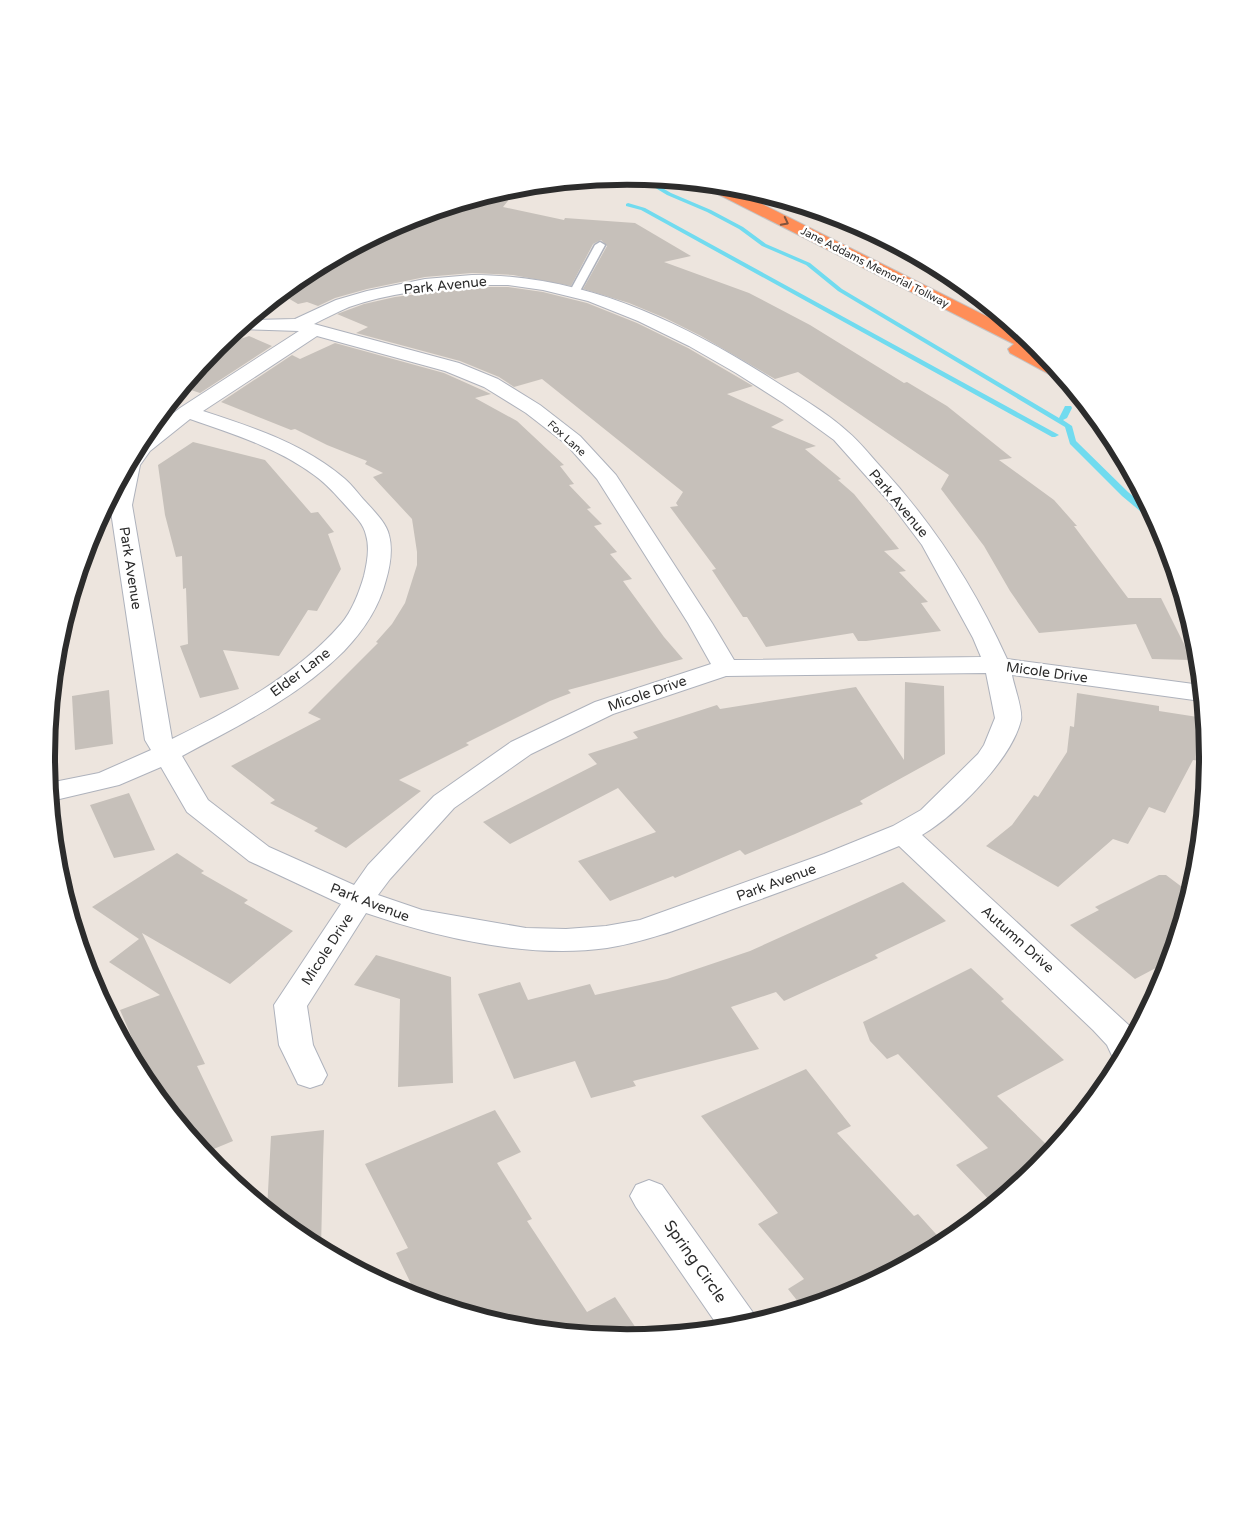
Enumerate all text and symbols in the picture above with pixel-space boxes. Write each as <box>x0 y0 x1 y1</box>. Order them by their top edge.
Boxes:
one-way arrow <box>780 216 789 226</box>
street label: Jane Addams Memorial Tollway <box>799 224 951 311</box>
street label: Park Avenue <box>403 273 488 298</box>
street label: Fox Lane <box>545 418 588 459</box>
street label: Park Avenue <box>865 466 932 541</box>
street label: Park Avenue <box>116 525 145 611</box>
street label: Elder Lane <box>267 644 334 700</box>
street label: Micole Drive <box>1005 658 1089 687</box>
street label: Micole Drive <box>605 672 689 715</box>
street label: Park Avenue <box>734 860 818 905</box>
street label: Park Avenue <box>328 880 412 925</box>
street label: Autumn Drive <box>978 902 1058 977</box>
street label: Micole Drive <box>298 910 357 988</box>
street label: Spring Circle <box>659 1216 731 1307</box>

